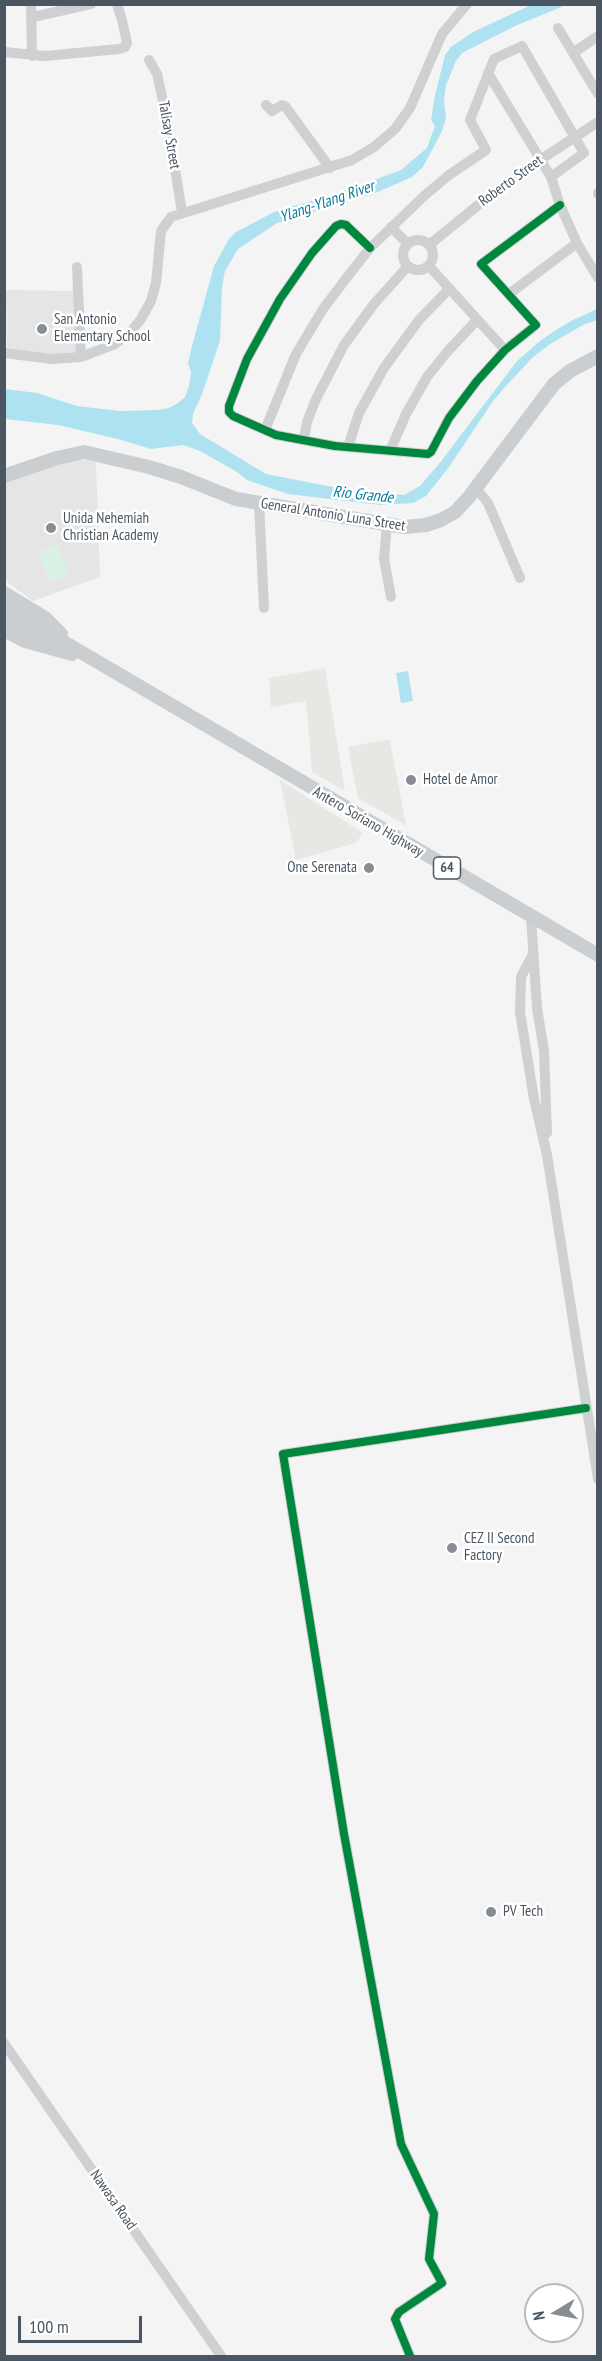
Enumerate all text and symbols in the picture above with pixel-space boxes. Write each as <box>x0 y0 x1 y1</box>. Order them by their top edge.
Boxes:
street label: Talisay Street <box>154 99 184 171</box>
street label: Roberto Street <box>475 152 547 210</box>
water label: Ylang-Ylang River <box>277 177 377 227</box>
place label: San Antonio Elementary School <box>54 311 151 346</box>
marker: San Antonio Elementary School <box>35 322 49 336</box>
water label: Rio Grande <box>332 482 394 508</box>
street label: General Antonio Luna Street <box>259 495 407 535</box>
place label: Unida Nehemiah Christian Academy <box>63 510 158 545</box>
marker: Unida Nehemiah Christian Academy <box>44 521 58 535</box>
place label: Hotel de Amor <box>423 771 498 789</box>
marker: Hotel de Amor <box>404 773 418 787</box>
street label: Antero Soriano Highway <box>309 783 427 861</box>
road number: 64 <box>434 857 460 879</box>
place label: One Serenata <box>287 859 357 877</box>
marker: One Serenata <box>362 861 376 875</box>
place label: CEZ II Second Factory <box>464 1530 534 1565</box>
marker: CEZ II Second Factory <box>445 1541 459 1555</box>
place label: PV Tech <box>503 1903 543 1921</box>
marker: PV Tech <box>484 1905 498 1919</box>
street label: Nawasa Road <box>86 2167 140 2233</box>
north arrow <box>524 2283 584 2343</box>
scale bar <box>21 2304 146 2342</box>
text: N <box>528 2310 549 2322</box>
text: 100 m <box>29 2315 69 2338</box>

